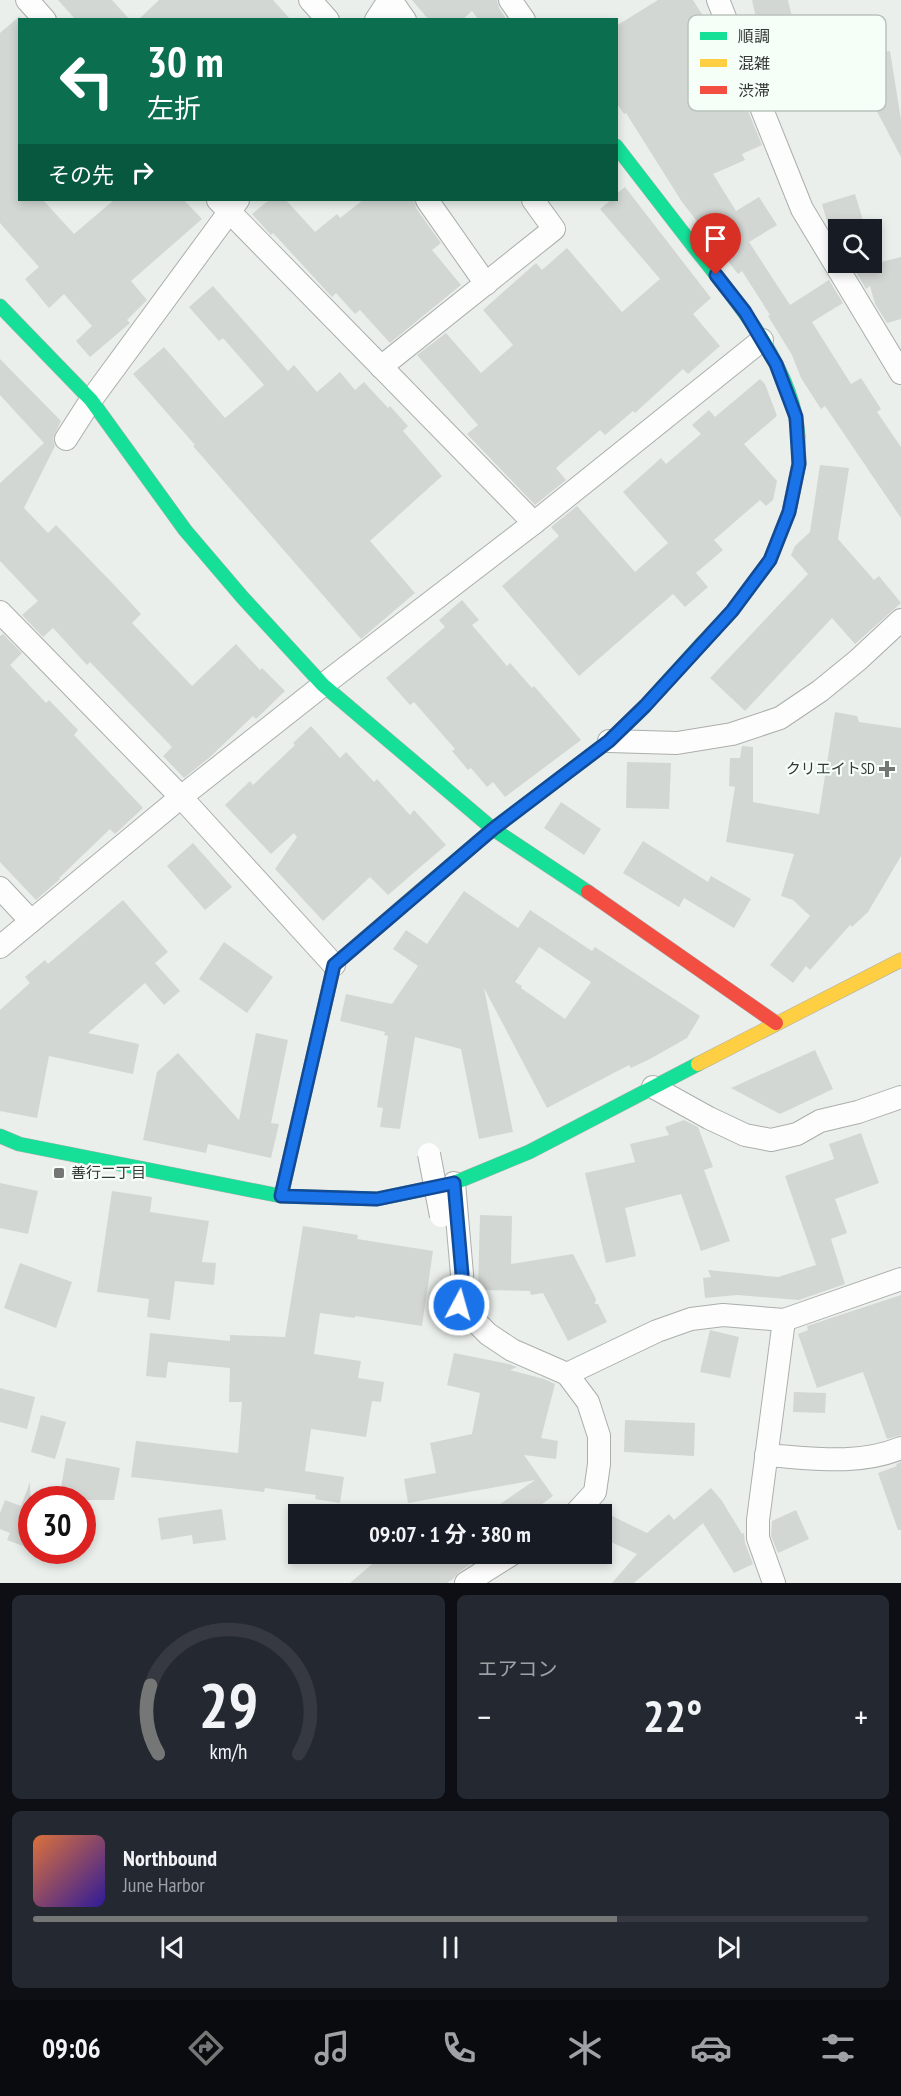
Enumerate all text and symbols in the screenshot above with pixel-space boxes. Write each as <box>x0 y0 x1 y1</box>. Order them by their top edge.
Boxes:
legend <box>688 15 886 111</box>
text: 順調 <box>738 26 770 46</box>
text: 30 m <box>147 34 224 89</box>
icon: left <box>48 42 126 120</box>
text: 混雑 <box>738 53 770 73</box>
text: 渋滞 <box>738 80 770 100</box>
text: 左折 <box>147 91 201 125</box>
icon: right <box>126 156 159 189</box>
text: その先 <box>48 161 114 189</box>
pin <box>690 213 741 275</box>
map controls <box>828 219 882 273</box>
button: search <box>828 219 882 273</box>
icon: arrive <box>699 222 732 255</box>
place label: クリエイトSD <box>786 759 875 778</box>
marker: クリエイトSD <box>880 762 894 776</box>
place label: 善行二丁目 <box>71 1163 146 1182</box>
marker: 善行二丁目 <box>52 1166 66 1180</box>
position arrow <box>427 1273 491 1337</box>
speed limit sign: 30 <box>18 1486 96 1564</box>
text: 09:07 · 1 分 · 380 m <box>369 1520 531 1548</box>
text: エアコン <box>478 1656 558 1682</box>
text: 29 <box>198 1664 258 1745</box>
text: 22° <box>643 1686 702 1744</box>
text: − <box>478 1695 491 1738</box>
text: + <box>854 1695 868 1738</box>
text: km/h <box>209 1737 247 1765</box>
text: Northbound <box>123 1844 217 1872</box>
text: June Harbor <box>123 1872 205 1898</box>
icon: previous <box>156 1931 189 1964</box>
icon: pause <box>434 1931 467 1964</box>
icon: next <box>712 1931 745 1964</box>
icon: directions <box>185 2027 227 2069</box>
icon: music <box>311 2027 353 2069</box>
icon: phone <box>438 2027 480 2069</box>
icon: climate <box>564 2027 606 2069</box>
icon: car <box>690 2027 732 2069</box>
icon: filters <box>817 2027 859 2069</box>
text: 09:06 <box>42 2031 101 2065</box>

